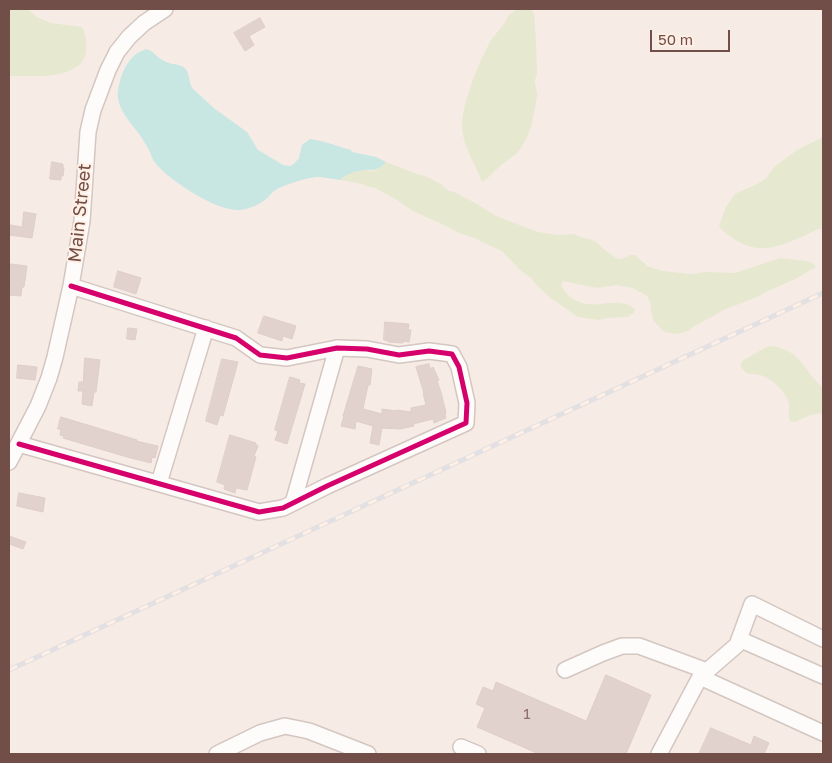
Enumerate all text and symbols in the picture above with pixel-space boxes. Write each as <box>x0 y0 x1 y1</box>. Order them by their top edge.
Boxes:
scale bar <box>652 20 732 52</box>
text: 50 m <box>658 30 693 48</box>
street label: Main Street <box>64 162 96 264</box>
house number: 1 <box>523 705 531 723</box>

